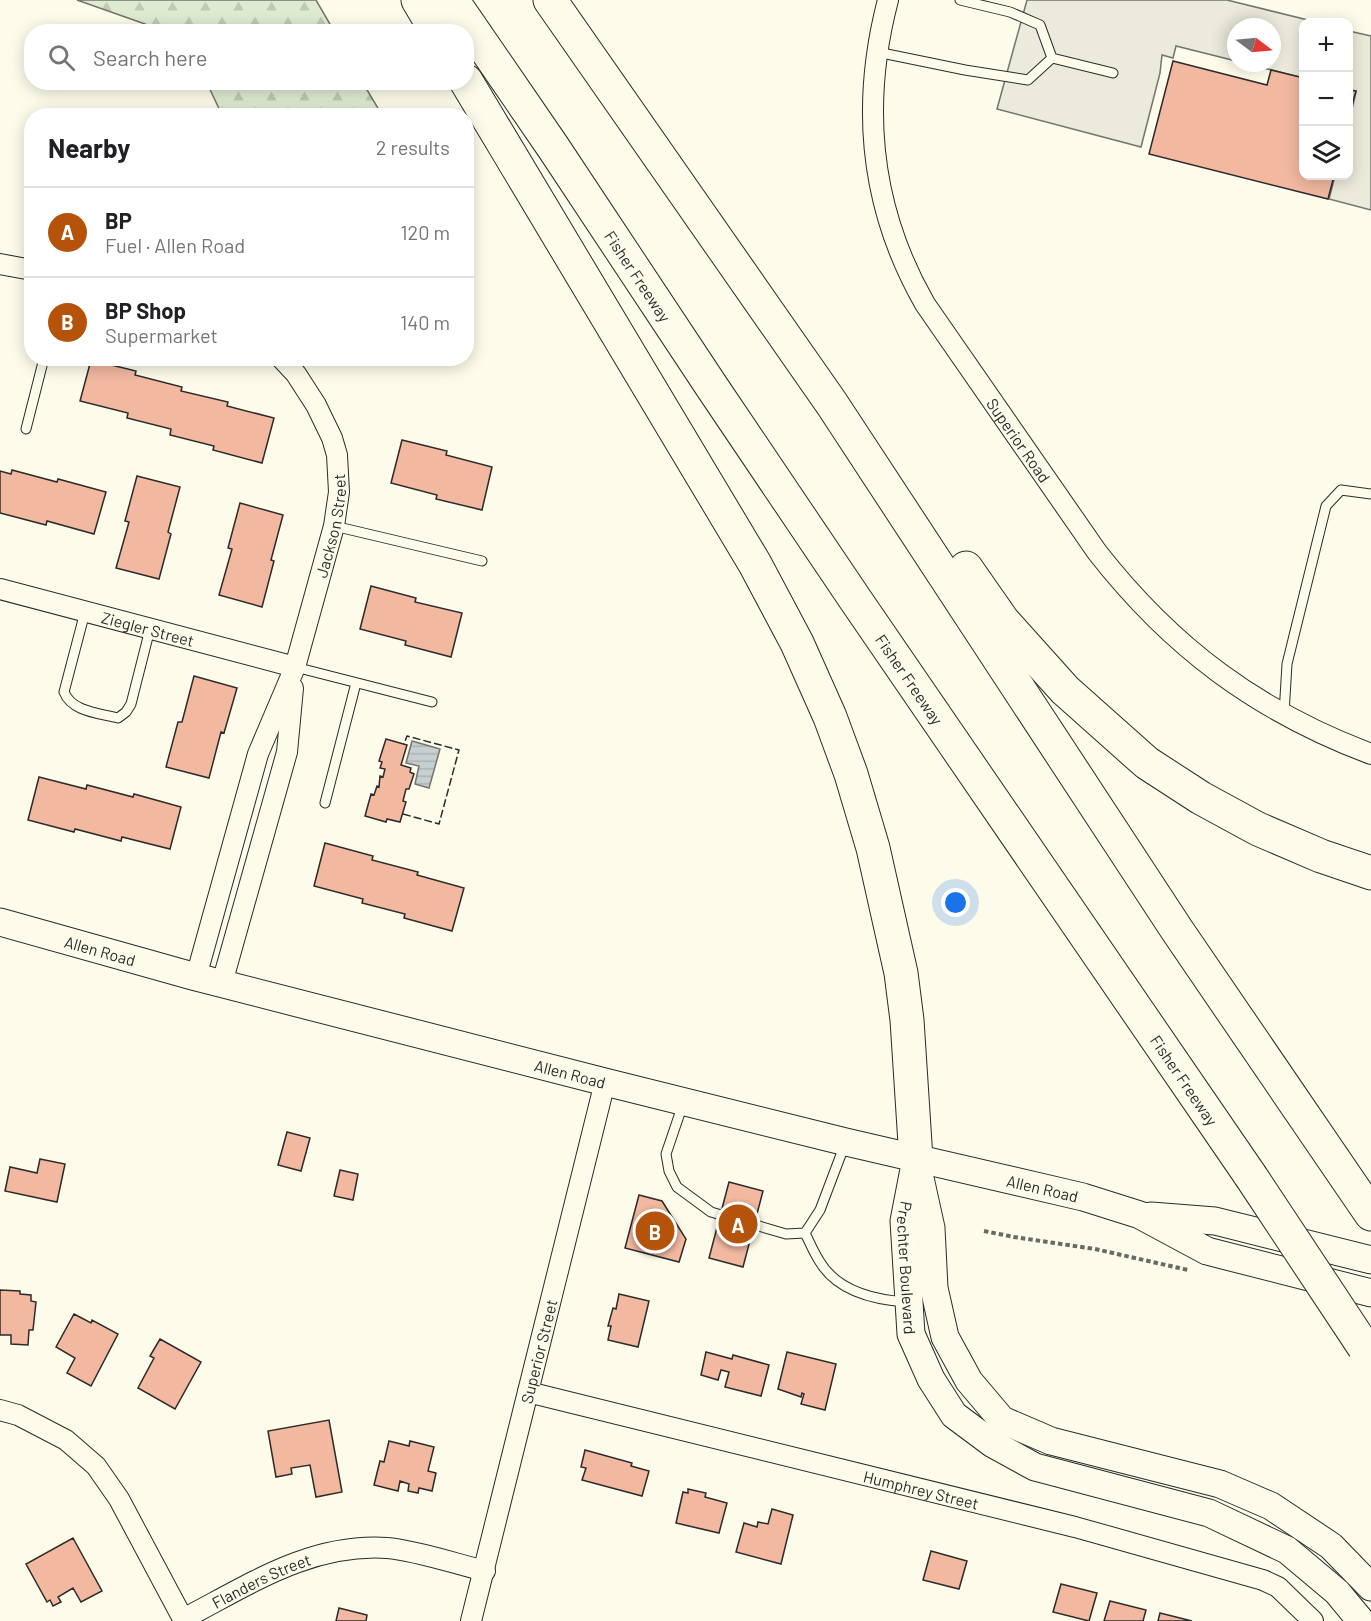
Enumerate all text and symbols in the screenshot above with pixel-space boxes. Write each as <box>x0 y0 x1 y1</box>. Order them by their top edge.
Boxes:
north arrow <box>1227 18 1281 72</box>
map controls <box>1299 18 1353 180</box>
button: + <box>1299 18 1353 72</box>
search box <box>24 24 474 90</box>
icon: search <box>45 41 78 74</box>
text: Search here <box>93 44 207 70</box>
button: − <box>1299 72 1353 126</box>
button: layers <box>1299 126 1353 180</box>
text: Nearby <box>48 132 130 163</box>
text: 2 results <box>376 135 450 159</box>
text: BP <box>105 207 132 233</box>
text: A <box>61 220 74 244</box>
text: 120 m <box>400 220 450 244</box>
street label: Fisher Freeway <box>601 227 676 326</box>
text: Fuel · Allen Road <box>105 233 245 257</box>
text: BP Shop <box>105 297 186 323</box>
text: B <box>61 310 74 334</box>
text: 140 m <box>400 310 450 334</box>
text: Supermarket <box>105 323 218 347</box>
street label: Superior Road <box>983 394 1055 486</box>
street label: Jackson Street <box>311 473 349 580</box>
street label: Ziegler Street <box>100 607 196 649</box>
street label: Fisher Freeway <box>872 630 948 728</box>
your location <box>941 888 970 917</box>
street label: Allen Road <box>62 931 138 969</box>
street label: Fisher Freeway <box>1147 1031 1223 1129</box>
street label: Allen Road <box>533 1055 608 1091</box>
street label: Allen Road <box>1005 1170 1080 1205</box>
street label: Prechter Boulevard <box>894 1200 921 1335</box>
pin: A <box>718 1202 758 1246</box>
pin: B <box>636 1208 674 1254</box>
street label: Superior Street <box>516 1297 560 1405</box>
street label: Humphrey Street <box>862 1466 981 1512</box>
street label: Flanders Street <box>208 1549 313 1612</box>

